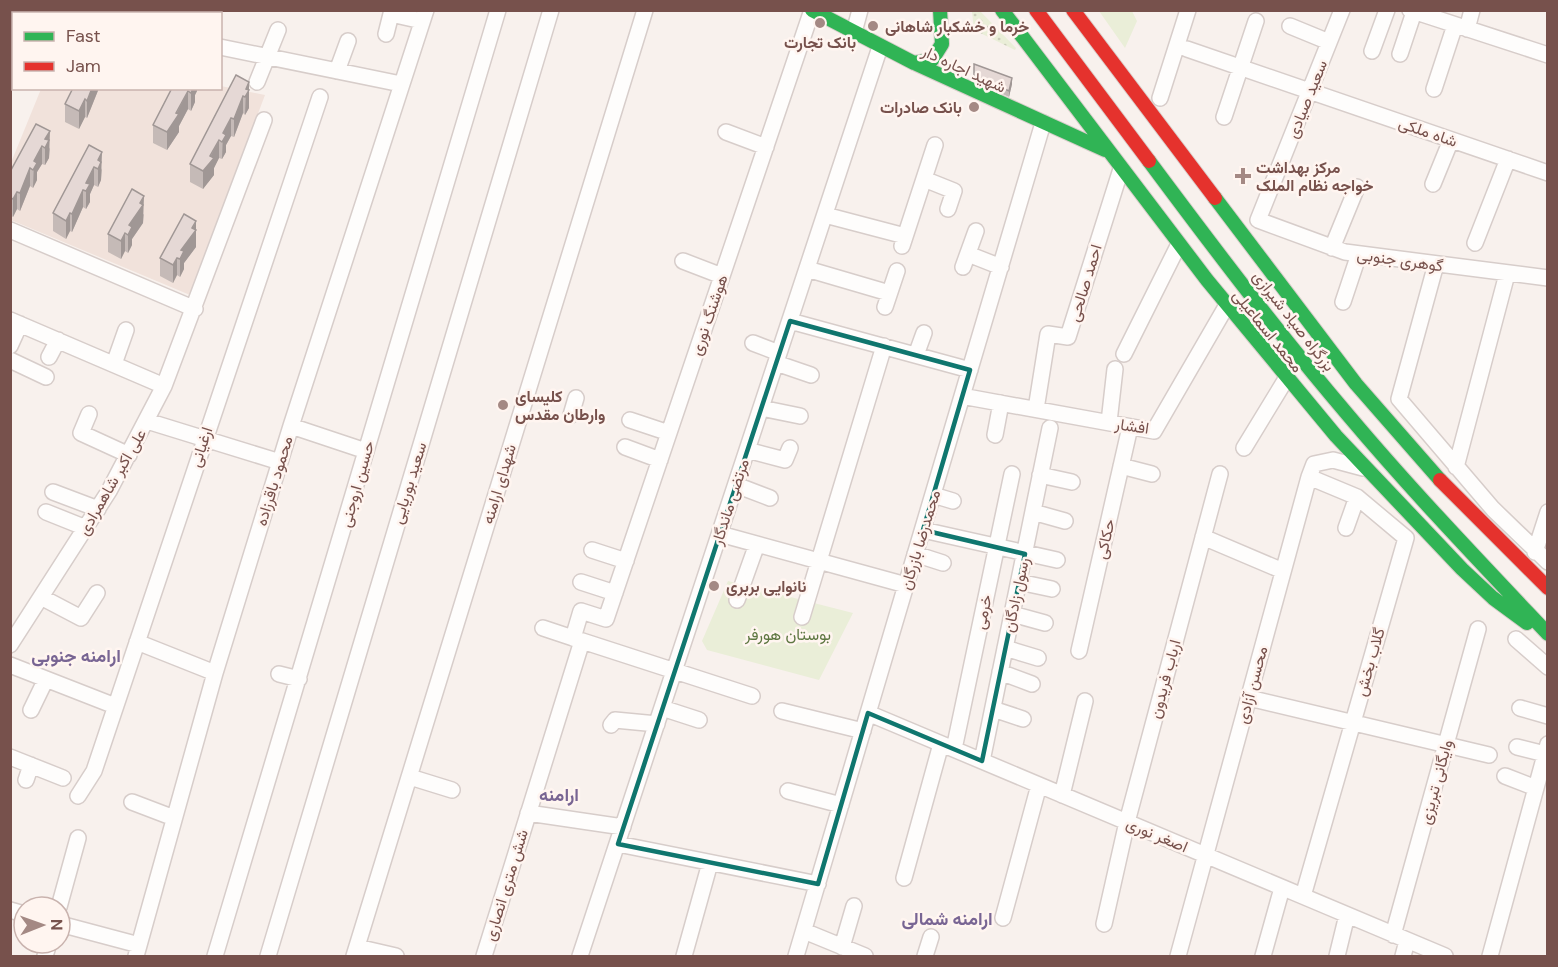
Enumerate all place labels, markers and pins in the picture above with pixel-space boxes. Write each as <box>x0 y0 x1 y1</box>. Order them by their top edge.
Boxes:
marker: بانک تجارت <box>813 16 827 30</box>
place label: خرما و خشکبار شاهانی <box>885 16 1029 37</box>
marker: خرما و خشکبار شاهانی <box>866 19 880 33</box>
place label: بانک تجارت <box>784 32 856 53</box>
place label: بانک صادرات <box>880 97 962 118</box>
marker: بانک صادرات <box>967 100 981 114</box>
place label: مرکز بهداشت خواجه نظام الملک <box>1256 157 1373 196</box>
marker: مرکز بهداشت خواجه نظام الملک <box>1234 167 1252 185</box>
place label: کلیسای وارطان مقدس <box>515 386 606 425</box>
marker: کلیسای وارطان مقدس <box>496 398 510 412</box>
place label: نانوایی بربری <box>726 576 807 597</box>
marker: نانوایی بربری <box>707 579 721 593</box>

